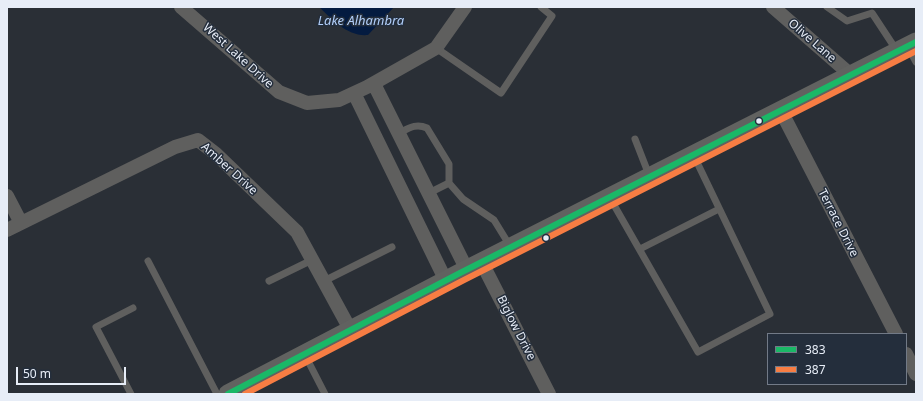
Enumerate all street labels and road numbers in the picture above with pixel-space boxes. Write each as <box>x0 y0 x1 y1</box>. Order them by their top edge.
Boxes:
street label: Olive Lane <box>785 16 839 66</box>
street label: West Lake Drive <box>200 21 276 91</box>
street label: Amber Drive <box>198 140 260 198</box>
street label: Terrace Drive <box>815 187 861 259</box>
street label: Biglow Drive <box>494 293 538 363</box>

